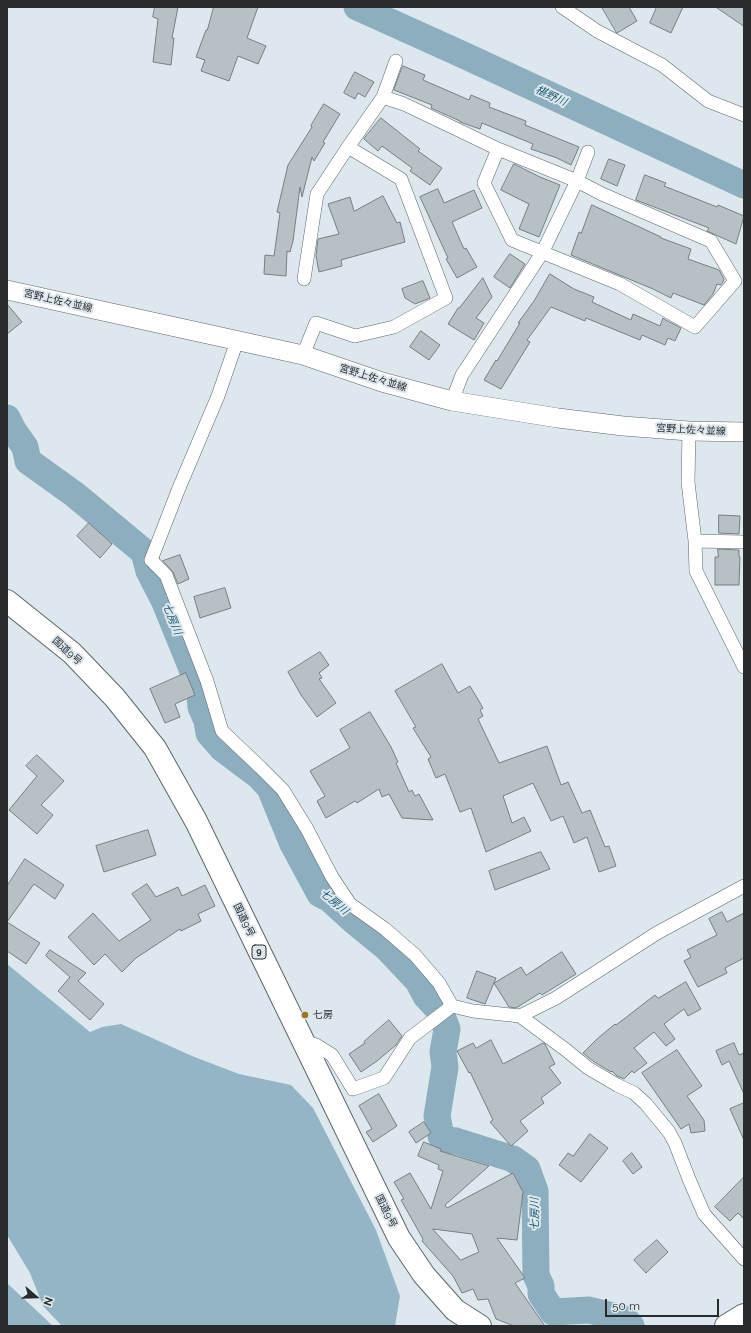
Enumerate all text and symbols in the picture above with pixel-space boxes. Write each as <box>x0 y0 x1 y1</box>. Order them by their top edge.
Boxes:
water label: 椹野川 <box>533 83 569 109</box>
street label: 宮野上佐々並線 <box>23 287 93 315</box>
street label: 宮野上佐々並線 <box>338 362 408 394</box>
street label: 宮野上佐々並線 <box>656 422 726 438</box>
water label: 七房川 <box>160 601 184 637</box>
street label: 国道9号 <box>50 635 84 667</box>
water label: 七房川 <box>317 886 351 918</box>
street label: 国道9号 <box>231 901 257 939</box>
road number: 9 <box>252 945 266 959</box>
place label: 七房 <box>313 1009 333 1021</box>
marker: 七房 <box>300 1010 310 1020</box>
street label: 国道9号 <box>373 1192 399 1230</box>
water label: 七房川 <box>528 1197 542 1231</box>
north arrow <box>16 1277 56 1317</box>
scale bar <box>607 1291 721 1317</box>
text: N <box>40 1295 55 1307</box>
text: 50 m <box>612 1299 640 1313</box>

